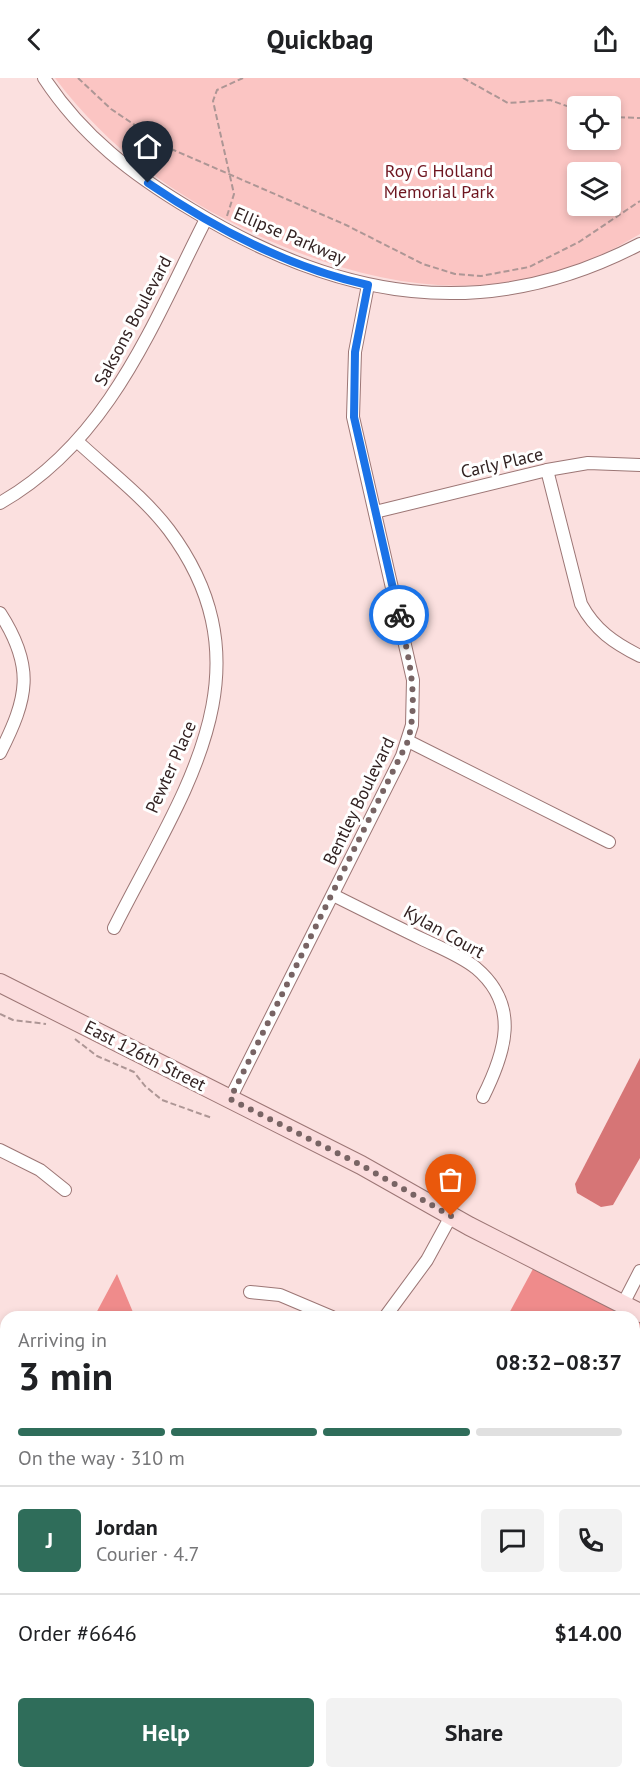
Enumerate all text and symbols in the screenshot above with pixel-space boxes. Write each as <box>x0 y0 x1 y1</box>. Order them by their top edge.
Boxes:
text: Quickbag <box>266 22 374 56</box>
icon: back <box>18 23 51 56</box>
icon: share <box>589 23 622 56</box>
map controls <box>567 96 621 216</box>
button: locate <box>567 96 621 150</box>
pin <box>122 121 173 183</box>
icon: home <box>131 130 164 163</box>
park label: Roy G Holland Memorial Park <box>384 159 495 203</box>
button: layers <box>567 162 621 216</box>
street label: Ellipse Parkway <box>231 202 350 270</box>
street label: Saksons Boulevard <box>89 252 176 390</box>
street label: Carly Place <box>458 442 545 483</box>
courier <box>369 585 429 645</box>
icon: bike <box>383 599 416 632</box>
street label: Pewter Place <box>140 717 201 817</box>
street label: Bentley Boulevard <box>318 733 399 868</box>
street label: Kylan Court <box>400 900 489 963</box>
street label: East 126th Street <box>81 1015 210 1096</box>
pin <box>425 1154 476 1216</box>
icon: bag <box>434 1163 467 1196</box>
text: Arriving in <box>18 1327 107 1353</box>
text: 08:32–08:37 <box>496 1348 622 1376</box>
text: 3 min <box>18 1350 113 1401</box>
text: On the way · 310 m <box>18 1445 185 1471</box>
button: chat <box>481 1509 544 1572</box>
button: phone <box>559 1509 622 1572</box>
text: Jordan <box>96 1513 158 1541</box>
text: J <box>46 1526 53 1554</box>
text: Courier · 4.7 <box>96 1541 199 1567</box>
text: Order #6646 <box>18 1619 137 1647</box>
text: $14.00 <box>554 1619 622 1647</box>
button: Help <box>18 1698 314 1767</box>
button: Share <box>326 1698 622 1767</box>

